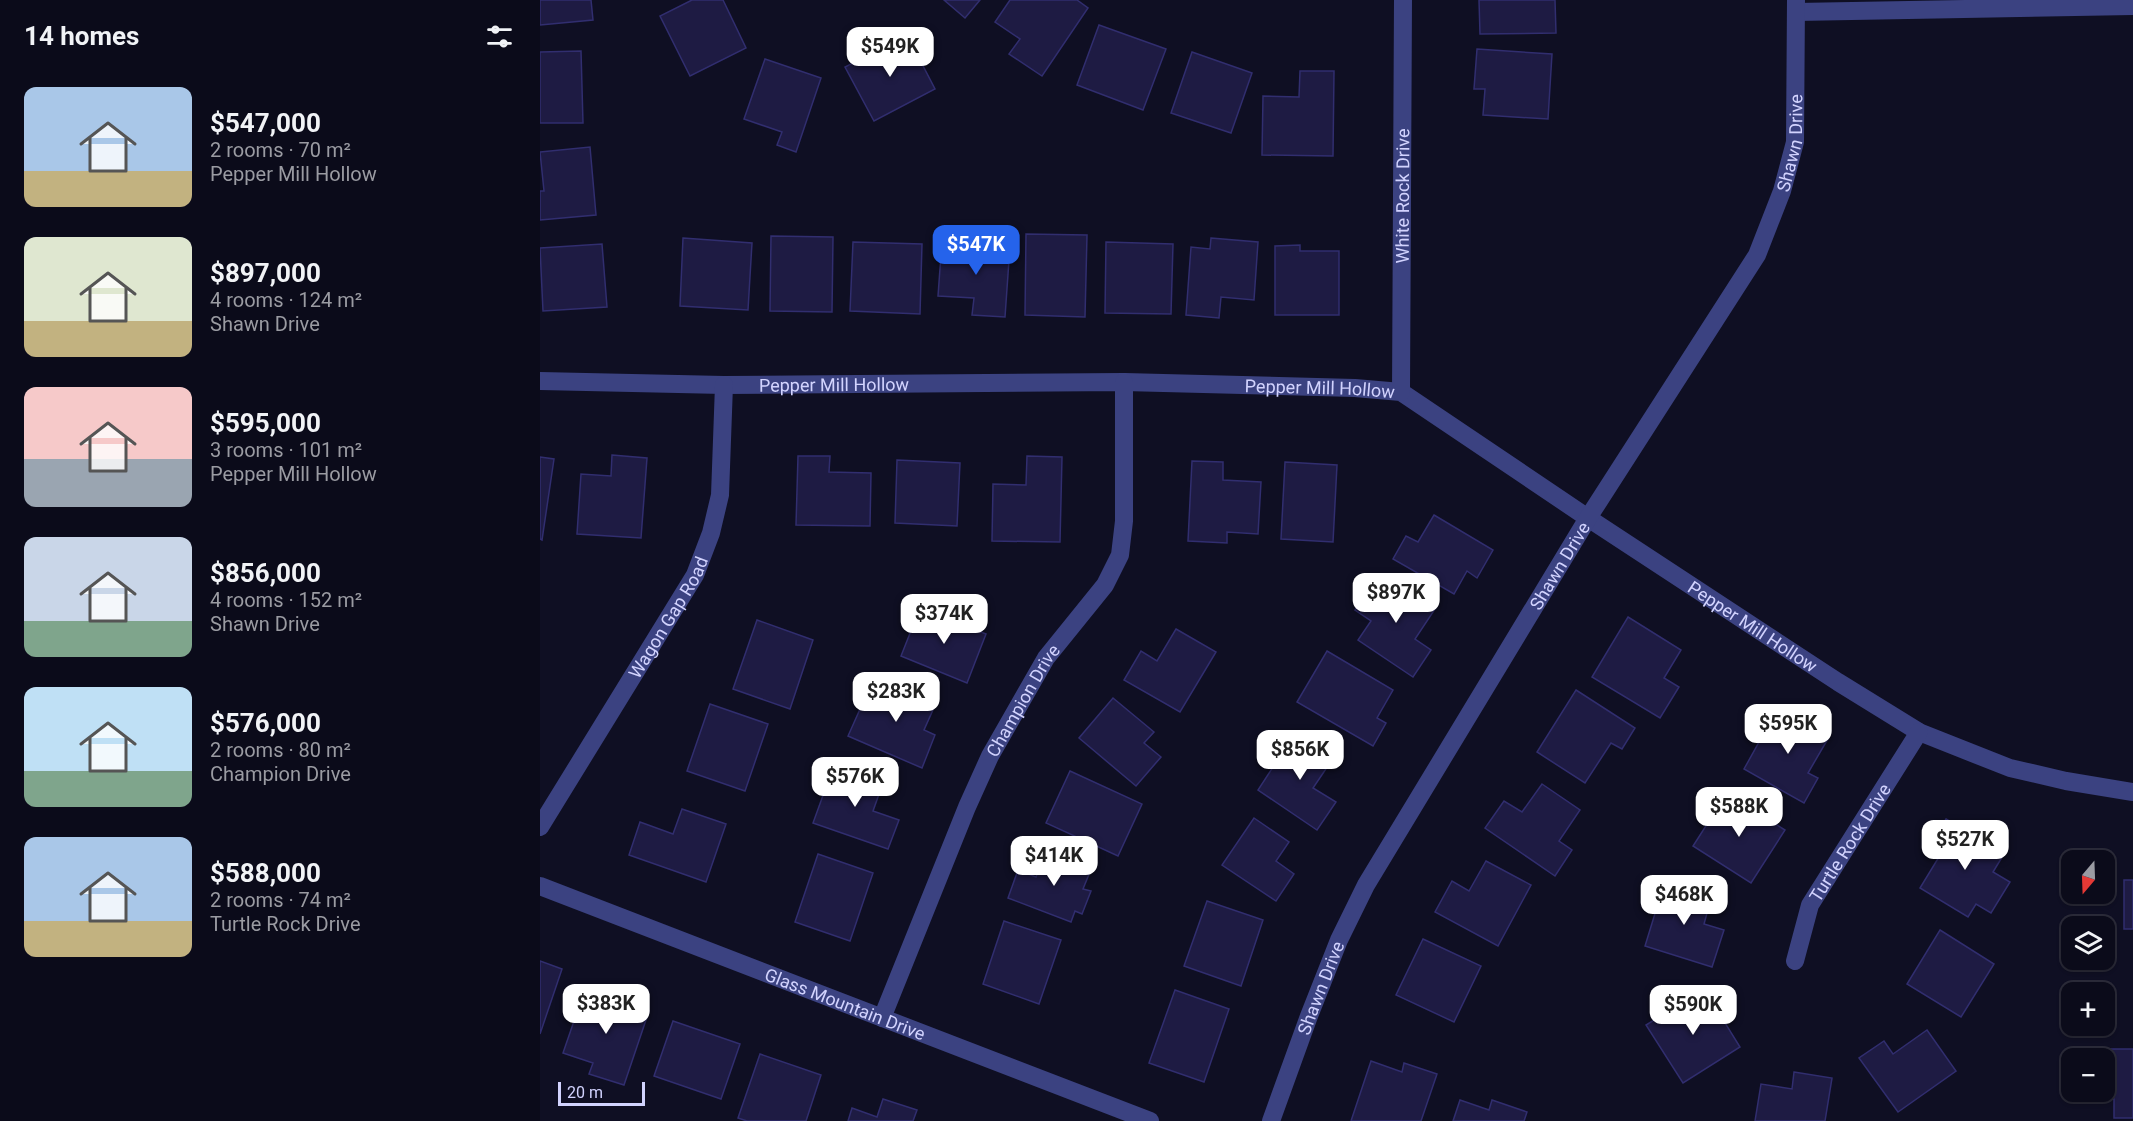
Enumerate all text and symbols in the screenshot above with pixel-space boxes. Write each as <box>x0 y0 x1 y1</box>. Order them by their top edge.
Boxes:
icon: filters <box>483 20 516 53</box>
text: 14 homes <box>24 21 139 51</box>
pin: $549K <box>848 27 932 78</box>
text: $549K <box>861 34 919 58</box>
street label: Shawn Drive <box>1772 94 1806 194</box>
text: $547,000 <box>210 108 321 138</box>
icon: home <box>72 111 144 183</box>
street label: White Rock Drive <box>1391 128 1413 264</box>
text: 2 rooms · 70 m² <box>210 138 351 162</box>
text: Pepper Mill Hollow <box>210 162 377 186</box>
pin: $547K <box>934 225 1018 276</box>
text: $547K <box>947 232 1005 256</box>
text: $897,000 <box>210 258 321 288</box>
icon: home <box>72 261 144 333</box>
text: 4 rooms · 124 m² <box>210 288 362 312</box>
text: Shawn Drive <box>210 312 320 336</box>
street label: Pepper Mill Hollow <box>759 373 910 395</box>
street label: Pepper Mill Hollow <box>1245 375 1396 402</box>
text: $595,000 <box>210 408 321 438</box>
icon: home <box>72 411 144 483</box>
text: 3 rooms · 101 m² <box>210 438 362 462</box>
text: Pepper Mill Hollow <box>210 462 377 486</box>
street label: Shawn Drive <box>1525 518 1594 613</box>
street label: Wagon Gap Road <box>624 553 712 682</box>
text: $856,000 <box>210 558 321 588</box>
icon: home <box>72 561 144 633</box>
pin: $897K <box>1354 573 1438 624</box>
street label: Pepper Mill Hollow <box>1684 576 1822 676</box>
text: $897K <box>1367 580 1425 604</box>
text: 4 rooms · 152 m² <box>210 588 362 612</box>
pin: $374K <box>902 594 986 645</box>
text: $374K <box>915 601 973 625</box>
text: Shawn Drive <box>210 612 320 636</box>
street label: Champion Drive <box>981 640 1064 760</box>
pin: $283K <box>854 672 938 723</box>
text: $283K <box>867 679 925 703</box>
pin: $595K <box>1746 704 1830 755</box>
text: $576,000 <box>210 708 321 738</box>
icon: home <box>72 711 144 783</box>
text: $595K <box>1759 711 1817 735</box>
pin: $856K <box>1258 730 1342 781</box>
text: $856K <box>1271 737 1329 761</box>
text: 2 rooms · 80 m² <box>210 738 351 762</box>
pin: $576K <box>813 757 897 808</box>
text: Champion Drive <box>210 762 351 786</box>
text: $576K <box>826 764 884 788</box>
street label: Turtle Rock Drive <box>1804 779 1894 905</box>
pin: $588K <box>1697 787 1781 838</box>
text: $588K <box>1710 794 1768 818</box>
pin: $527K <box>1923 820 2007 871</box>
text: $527K <box>1936 827 1994 851</box>
pin: $414K <box>1012 836 1096 887</box>
text: $414K <box>1025 843 1083 867</box>
north arrow <box>2061 850 2115 904</box>
map controls <box>2061 850 2115 1102</box>
text: $588,000 <box>210 858 321 888</box>
icon: home <box>72 861 144 933</box>
pin: $468K <box>1642 875 1726 926</box>
text: $468K <box>1655 882 1713 906</box>
text: 2 rooms · 74 m² <box>210 888 351 912</box>
text: Turtle Rock Drive <box>210 912 361 936</box>
button: layers <box>2061 916 2115 970</box>
street label: Shawn Drive <box>1293 938 1348 1038</box>
street label: Glass Mountain Drive <box>762 963 928 1044</box>
button: + <box>2061 982 2115 1036</box>
pin: $383K <box>564 984 648 1035</box>
pin: $590K <box>1651 985 1735 1036</box>
text: $383K <box>577 991 635 1015</box>
text: $590K <box>1664 992 1722 1016</box>
button: − <box>2061 1048 2115 1102</box>
scale bar <box>558 1079 645 1106</box>
text: 20 m <box>567 1083 603 1102</box>

